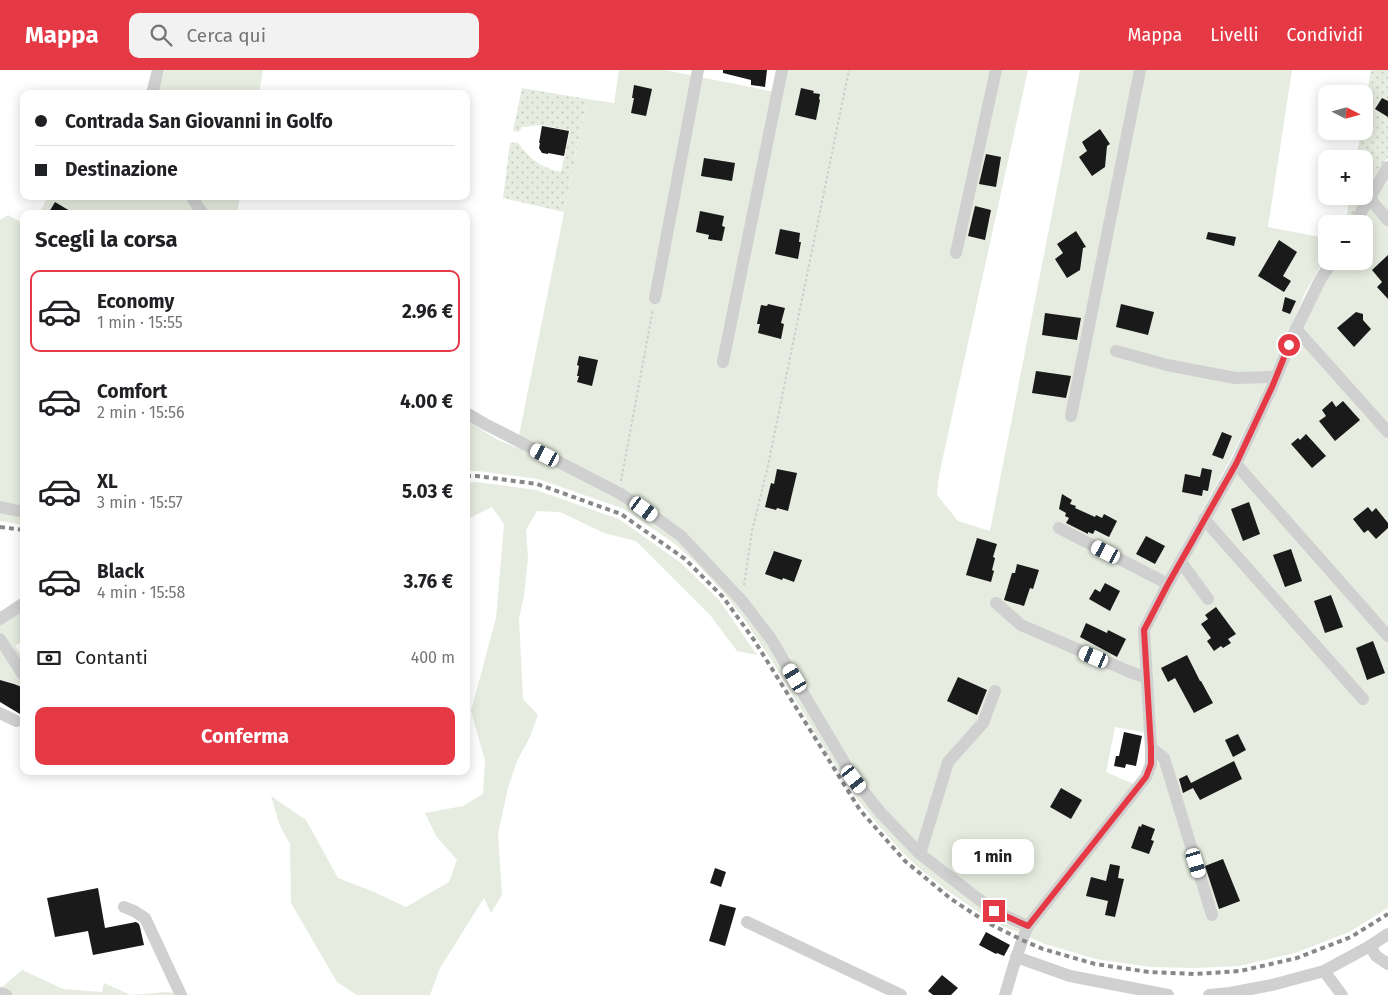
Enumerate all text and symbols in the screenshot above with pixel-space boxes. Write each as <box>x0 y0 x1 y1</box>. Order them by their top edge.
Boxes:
search box <box>129 13 479 58</box>
text: Mappa <box>25 21 99 49</box>
icon: search <box>147 21 175 49</box>
text: Cerca qui <box>187 24 266 47</box>
text: Mappa <box>1128 24 1182 46</box>
text: Livelli <box>1210 24 1259 46</box>
text: Condividi <box>1287 24 1363 46</box>
north arrow <box>1318 85 1372 140</box>
map controls <box>1318 85 1373 270</box>
text: Contrada San Giovanni in Golfo <box>65 110 333 133</box>
button: + <box>1318 150 1373 205</box>
text: Destinazione <box>65 158 178 181</box>
button: − <box>1318 215 1373 270</box>
text: Scegli la corsa <box>35 226 178 253</box>
icon: car <box>37 289 82 334</box>
text: Economy <box>97 290 174 313</box>
text: 2.96 € <box>402 300 453 323</box>
text: 1 min · 15:55 <box>97 313 183 332</box>
route start <box>1278 334 1300 356</box>
icon: car <box>37 379 82 424</box>
text: Comfort <box>97 380 167 403</box>
text: 4.00 € <box>400 390 453 413</box>
text: 2 min · 15:56 <box>97 403 184 422</box>
car <box>528 442 561 468</box>
icon: car <box>37 469 82 514</box>
text: XL <box>97 470 118 493</box>
text: 5.03 € <box>402 480 453 503</box>
text: 3 min · 15:57 <box>97 493 183 512</box>
car <box>627 494 660 524</box>
car <box>1089 539 1122 565</box>
icon: car <box>37 559 82 604</box>
text: Black <box>97 560 144 583</box>
text: 3.76 € <box>404 570 453 593</box>
text: 4 min · 15:58 <box>97 583 185 602</box>
icon: cash <box>35 644 63 672</box>
car <box>1077 644 1110 670</box>
text: Contanti <box>75 646 148 669</box>
text: 400 m <box>411 648 455 667</box>
car <box>780 661 809 695</box>
button: Conferma <box>35 707 455 765</box>
car <box>838 763 869 795</box>
callout: 1 min <box>953 838 1035 874</box>
car <box>1184 846 1207 880</box>
text: 1 min <box>974 847 1012 866</box>
route end <box>983 900 1005 922</box>

